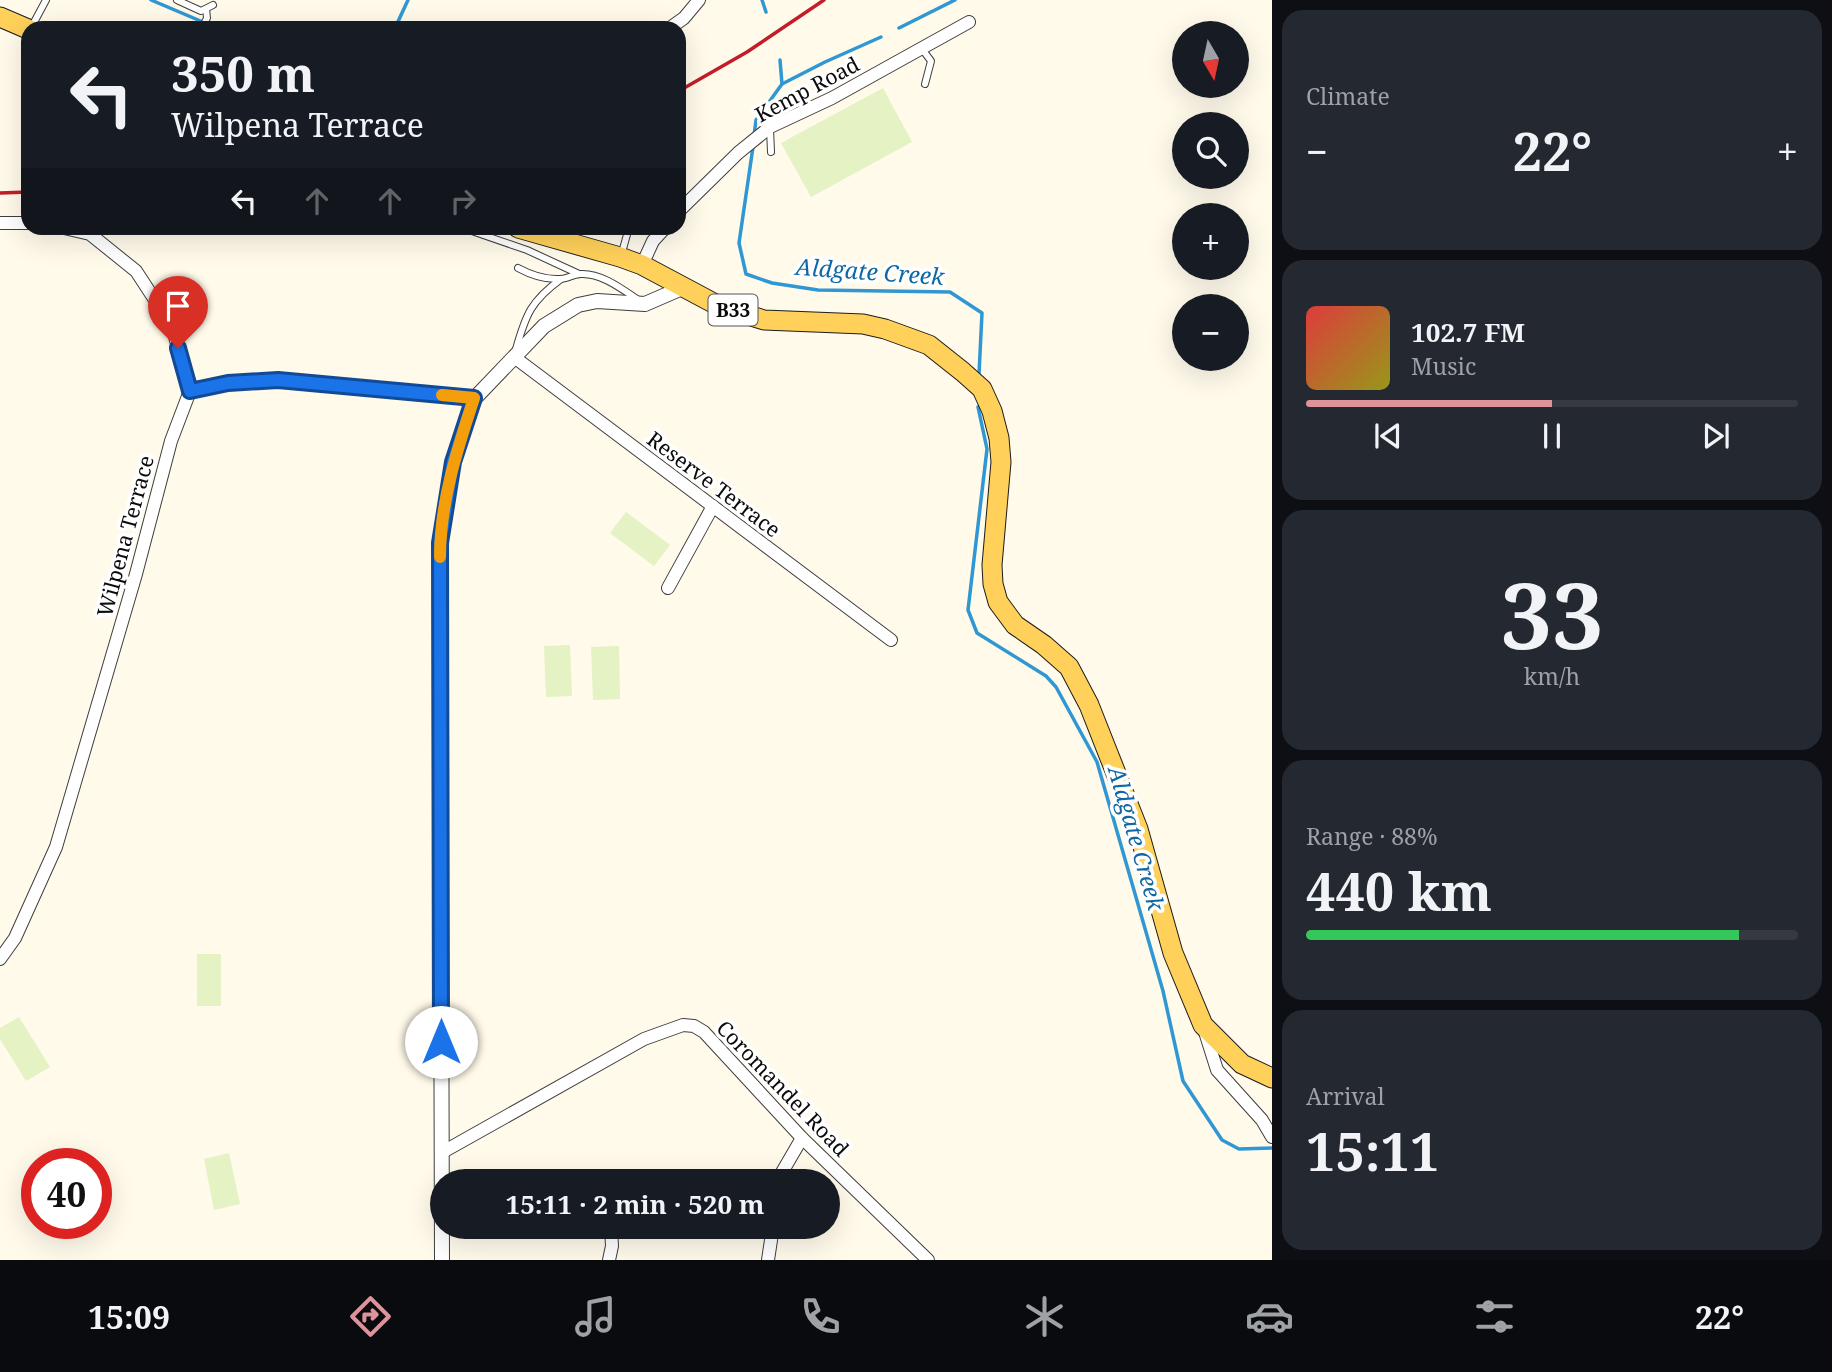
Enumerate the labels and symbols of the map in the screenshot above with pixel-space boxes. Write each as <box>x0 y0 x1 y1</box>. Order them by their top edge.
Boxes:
north arrow <box>1172 21 1250 98</box>
street label: Kemp Road <box>750 50 864 128</box>
water label: Aldgate Creek <box>793 250 946 292</box>
pin <box>148 276 208 348</box>
road number: B33 <box>708 294 758 326</box>
street label: Reserve Terrace <box>642 425 786 543</box>
street label: Wilpena Terrace <box>90 452 160 620</box>
water label: Aldgate Creek <box>1101 760 1173 915</box>
position arrow <box>404 1005 478 1079</box>
street label: Coromandel Road <box>711 1014 855 1162</box>
speed limit sign: 40 <box>21 1148 112 1239</box>

